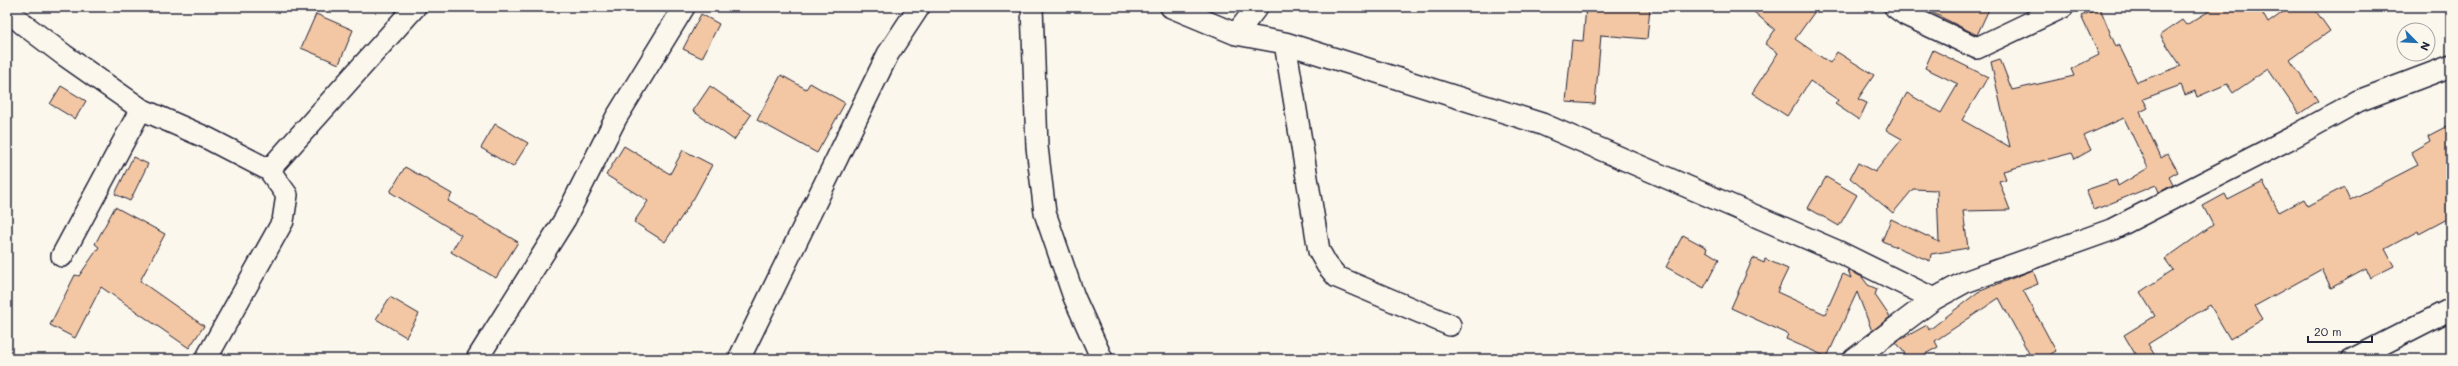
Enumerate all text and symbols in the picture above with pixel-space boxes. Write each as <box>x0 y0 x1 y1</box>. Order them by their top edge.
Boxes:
north arrow <box>2396 22 2436 62</box>
text: N <box>2417 39 2434 53</box>
scale bar <box>2308 318 2372 344</box>
text: 20 m <box>2314 323 2342 339</box>

